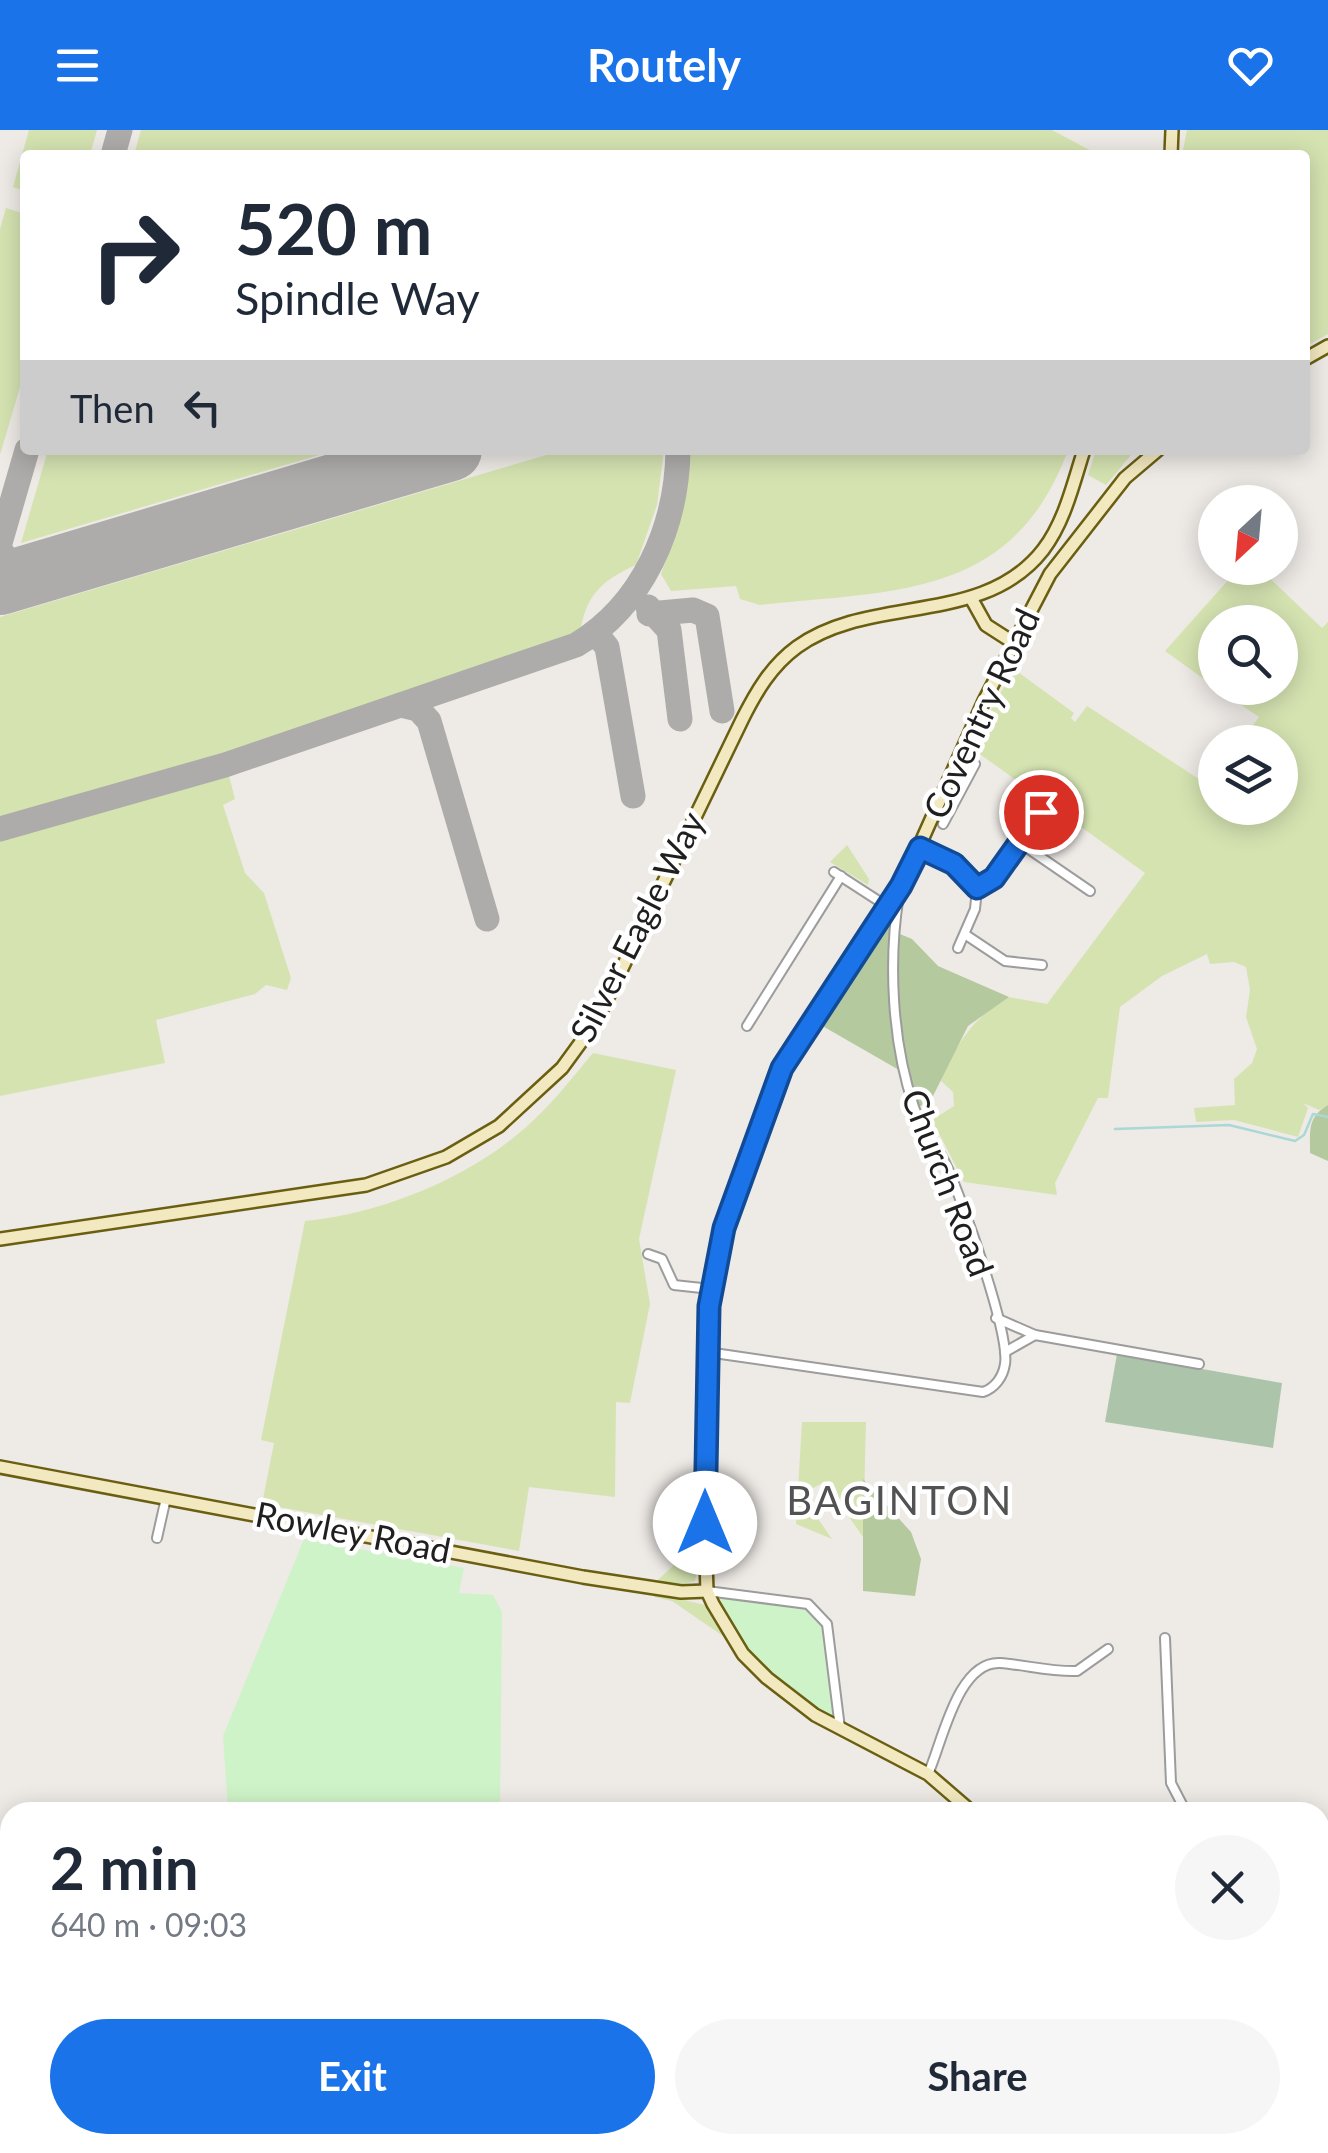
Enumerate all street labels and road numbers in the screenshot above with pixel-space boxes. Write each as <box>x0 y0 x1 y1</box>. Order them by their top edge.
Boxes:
street label: Coventry Road <box>913 602 1047 825</box>
street label: Silver Eagle Way <box>560 804 712 1048</box>
street label: Church Road <box>894 1083 1004 1282</box>
street label: Rowley Road <box>252 1492 455 1571</box>

